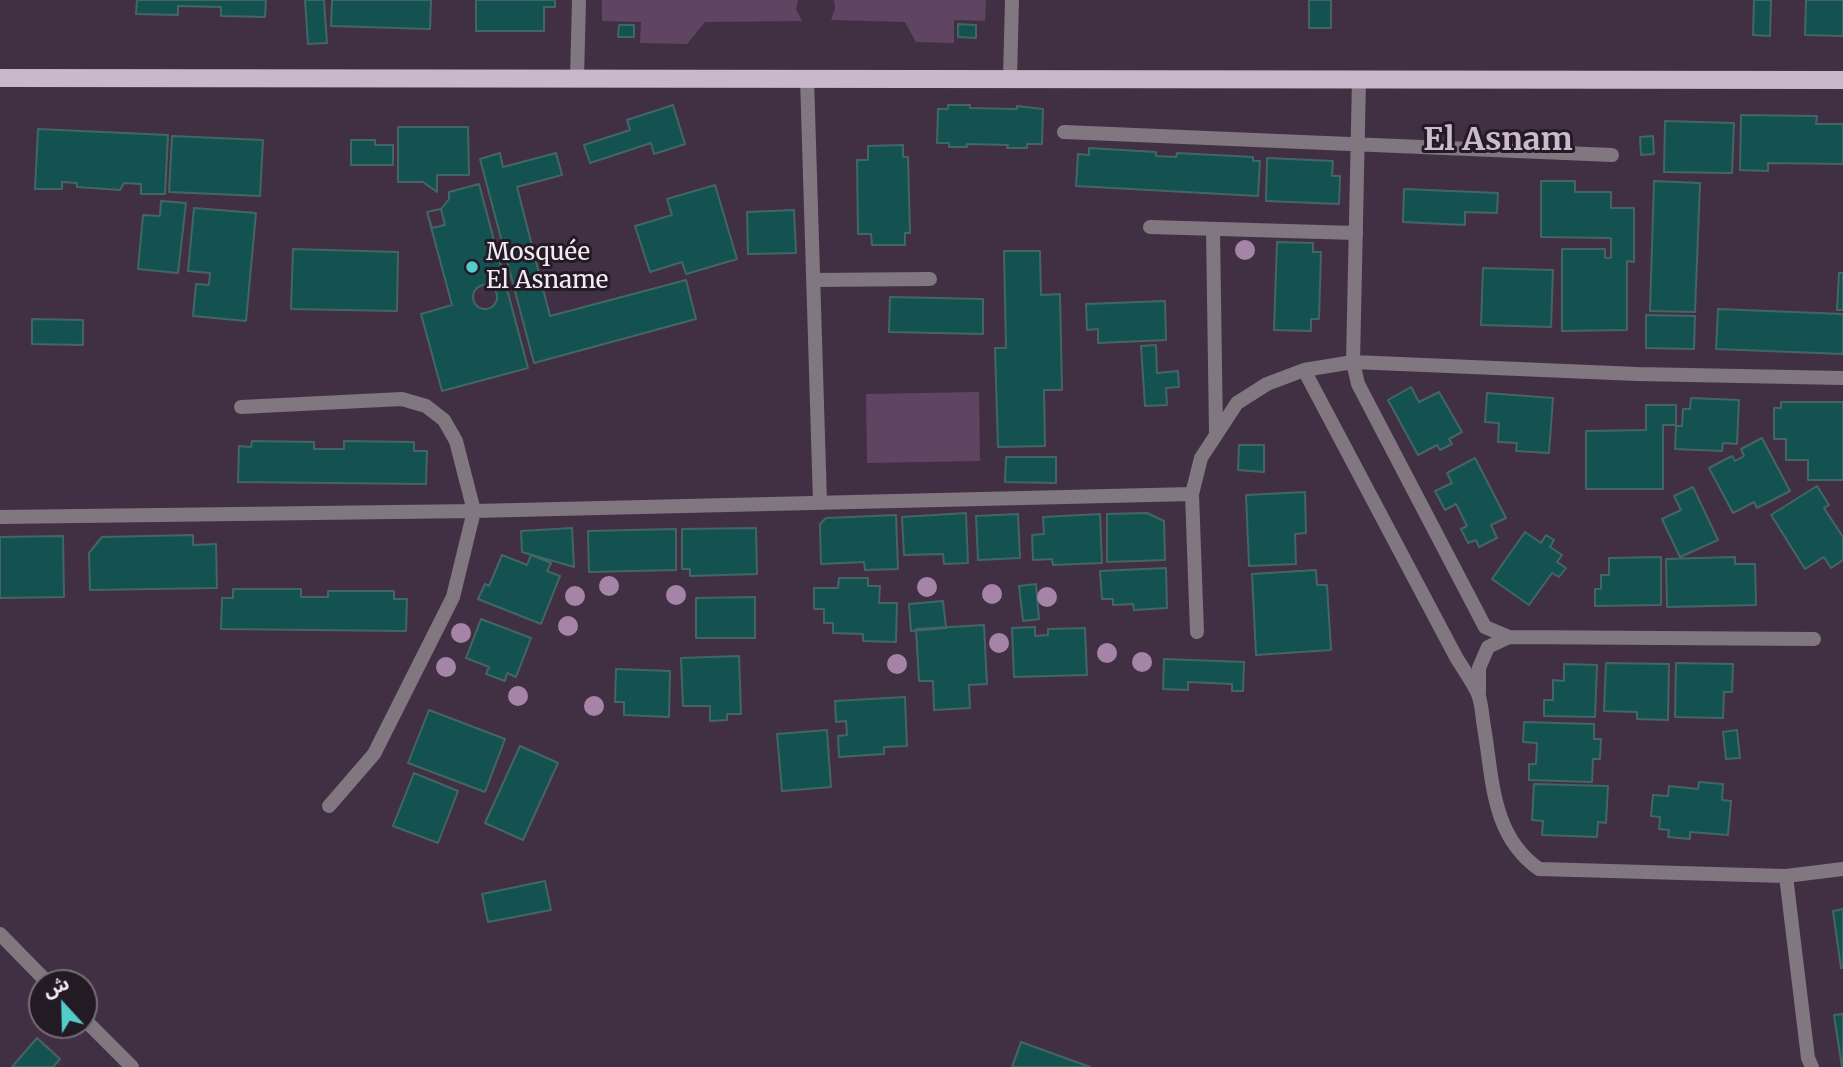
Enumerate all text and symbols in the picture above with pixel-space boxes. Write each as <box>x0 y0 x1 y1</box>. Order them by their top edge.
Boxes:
district label: El Asnam <box>1423 122 1573 160</box>
place label: Mosquée El Asname <box>486 239 608 295</box>
marker: Mosquée El Asname <box>464 259 480 275</box>
north arrow <box>28 969 98 1039</box>
text: ش <box>39 970 72 1002</box>

